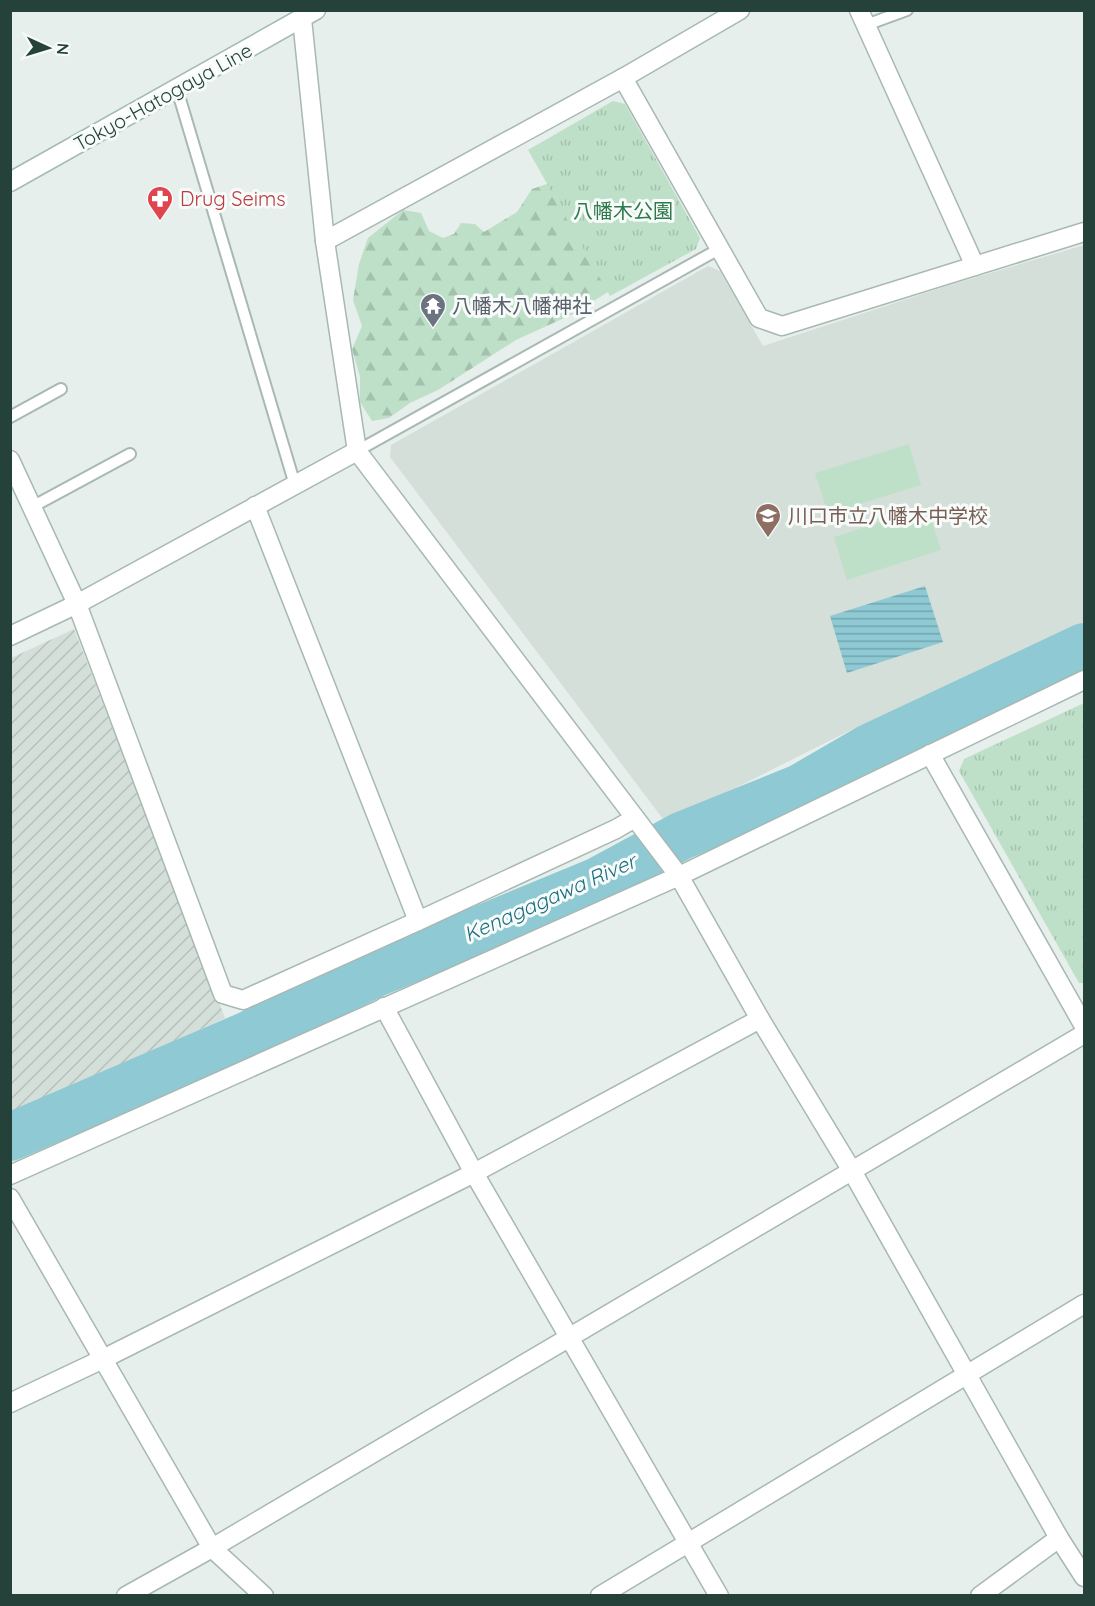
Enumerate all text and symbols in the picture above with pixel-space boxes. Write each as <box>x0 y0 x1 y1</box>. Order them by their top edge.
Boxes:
north arrow <box>18 18 78 78</box>
street label: Tokyo-Hatogaya Line <box>69 37 256 156</box>
text: N <box>53 42 73 56</box>
pharmacy icon: Drug Seims <box>145 184 175 222</box>
place label: Drug Seims <box>180 186 286 211</box>
park label: 八幡木公園 <box>573 198 673 223</box>
temple icon: 八幡木八幡神社 <box>418 291 448 329</box>
place label: 八幡木八幡神社 <box>452 293 592 318</box>
school or university icon: 川口市立八幡木中学校 <box>753 501 783 539</box>
place label: 川口市立八幡木中学校 <box>788 503 988 528</box>
water label: Kenagagawa River <box>460 846 642 947</box>

